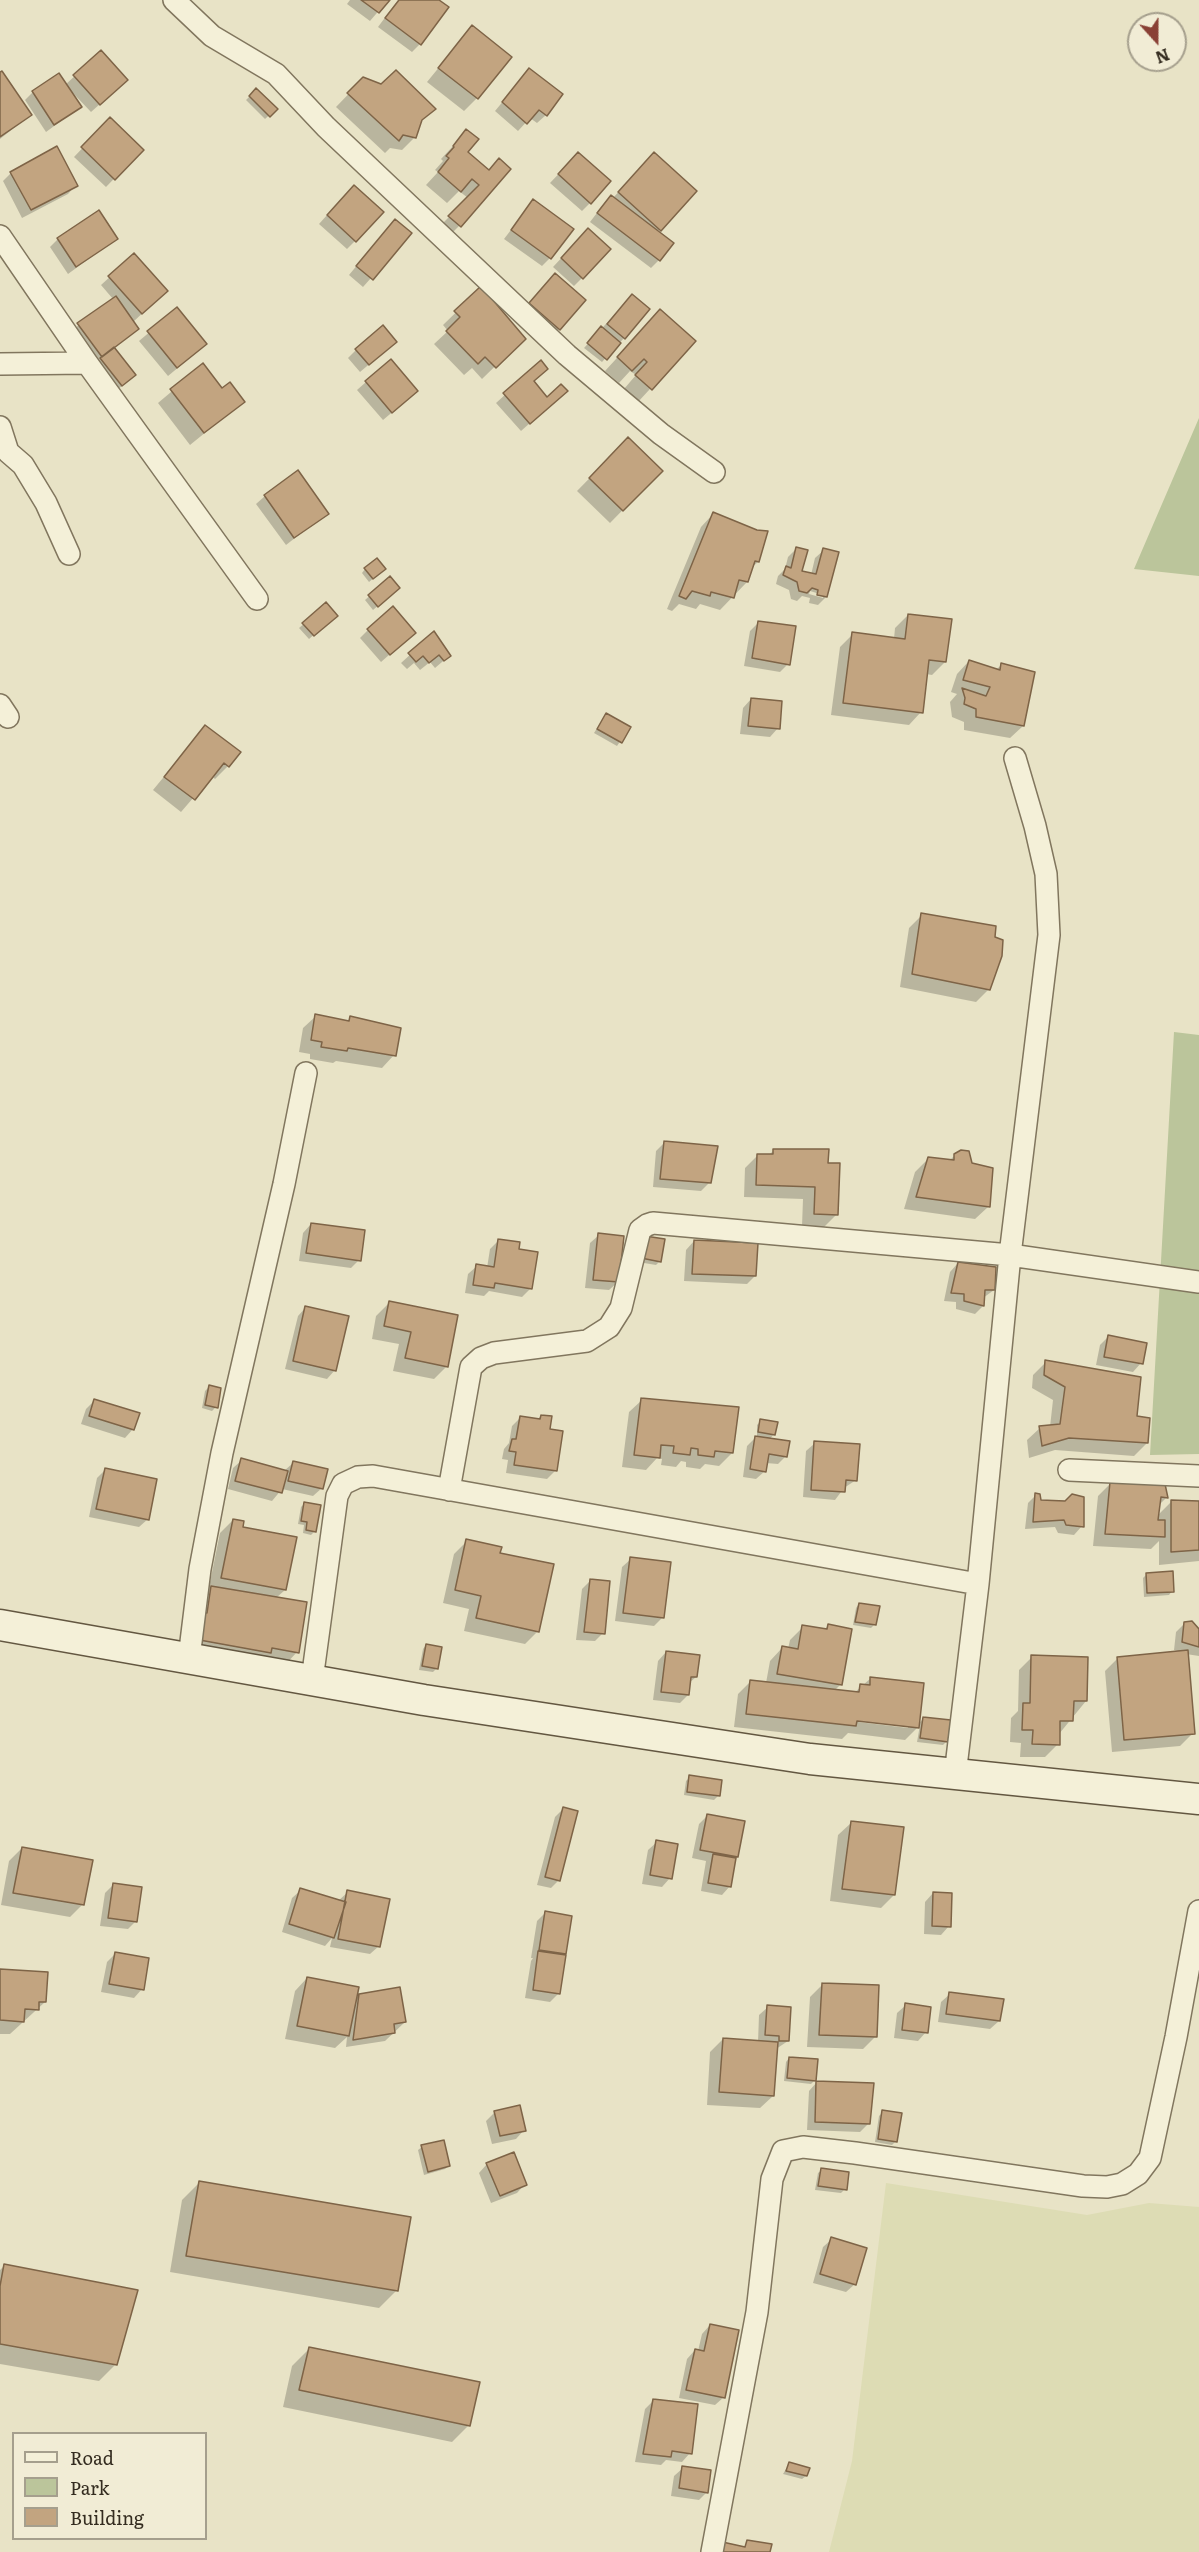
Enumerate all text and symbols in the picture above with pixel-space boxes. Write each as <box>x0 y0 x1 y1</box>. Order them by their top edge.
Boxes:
north arrow <box>1127 12 1187 72</box>
text: N <box>1152 43 1173 71</box>
legend <box>12 2432 207 2540</box>
text: Road <box>70 2444 114 2471</box>
text: Park <box>70 2474 109 2501</box>
text: Building <box>70 2504 144 2531</box>

